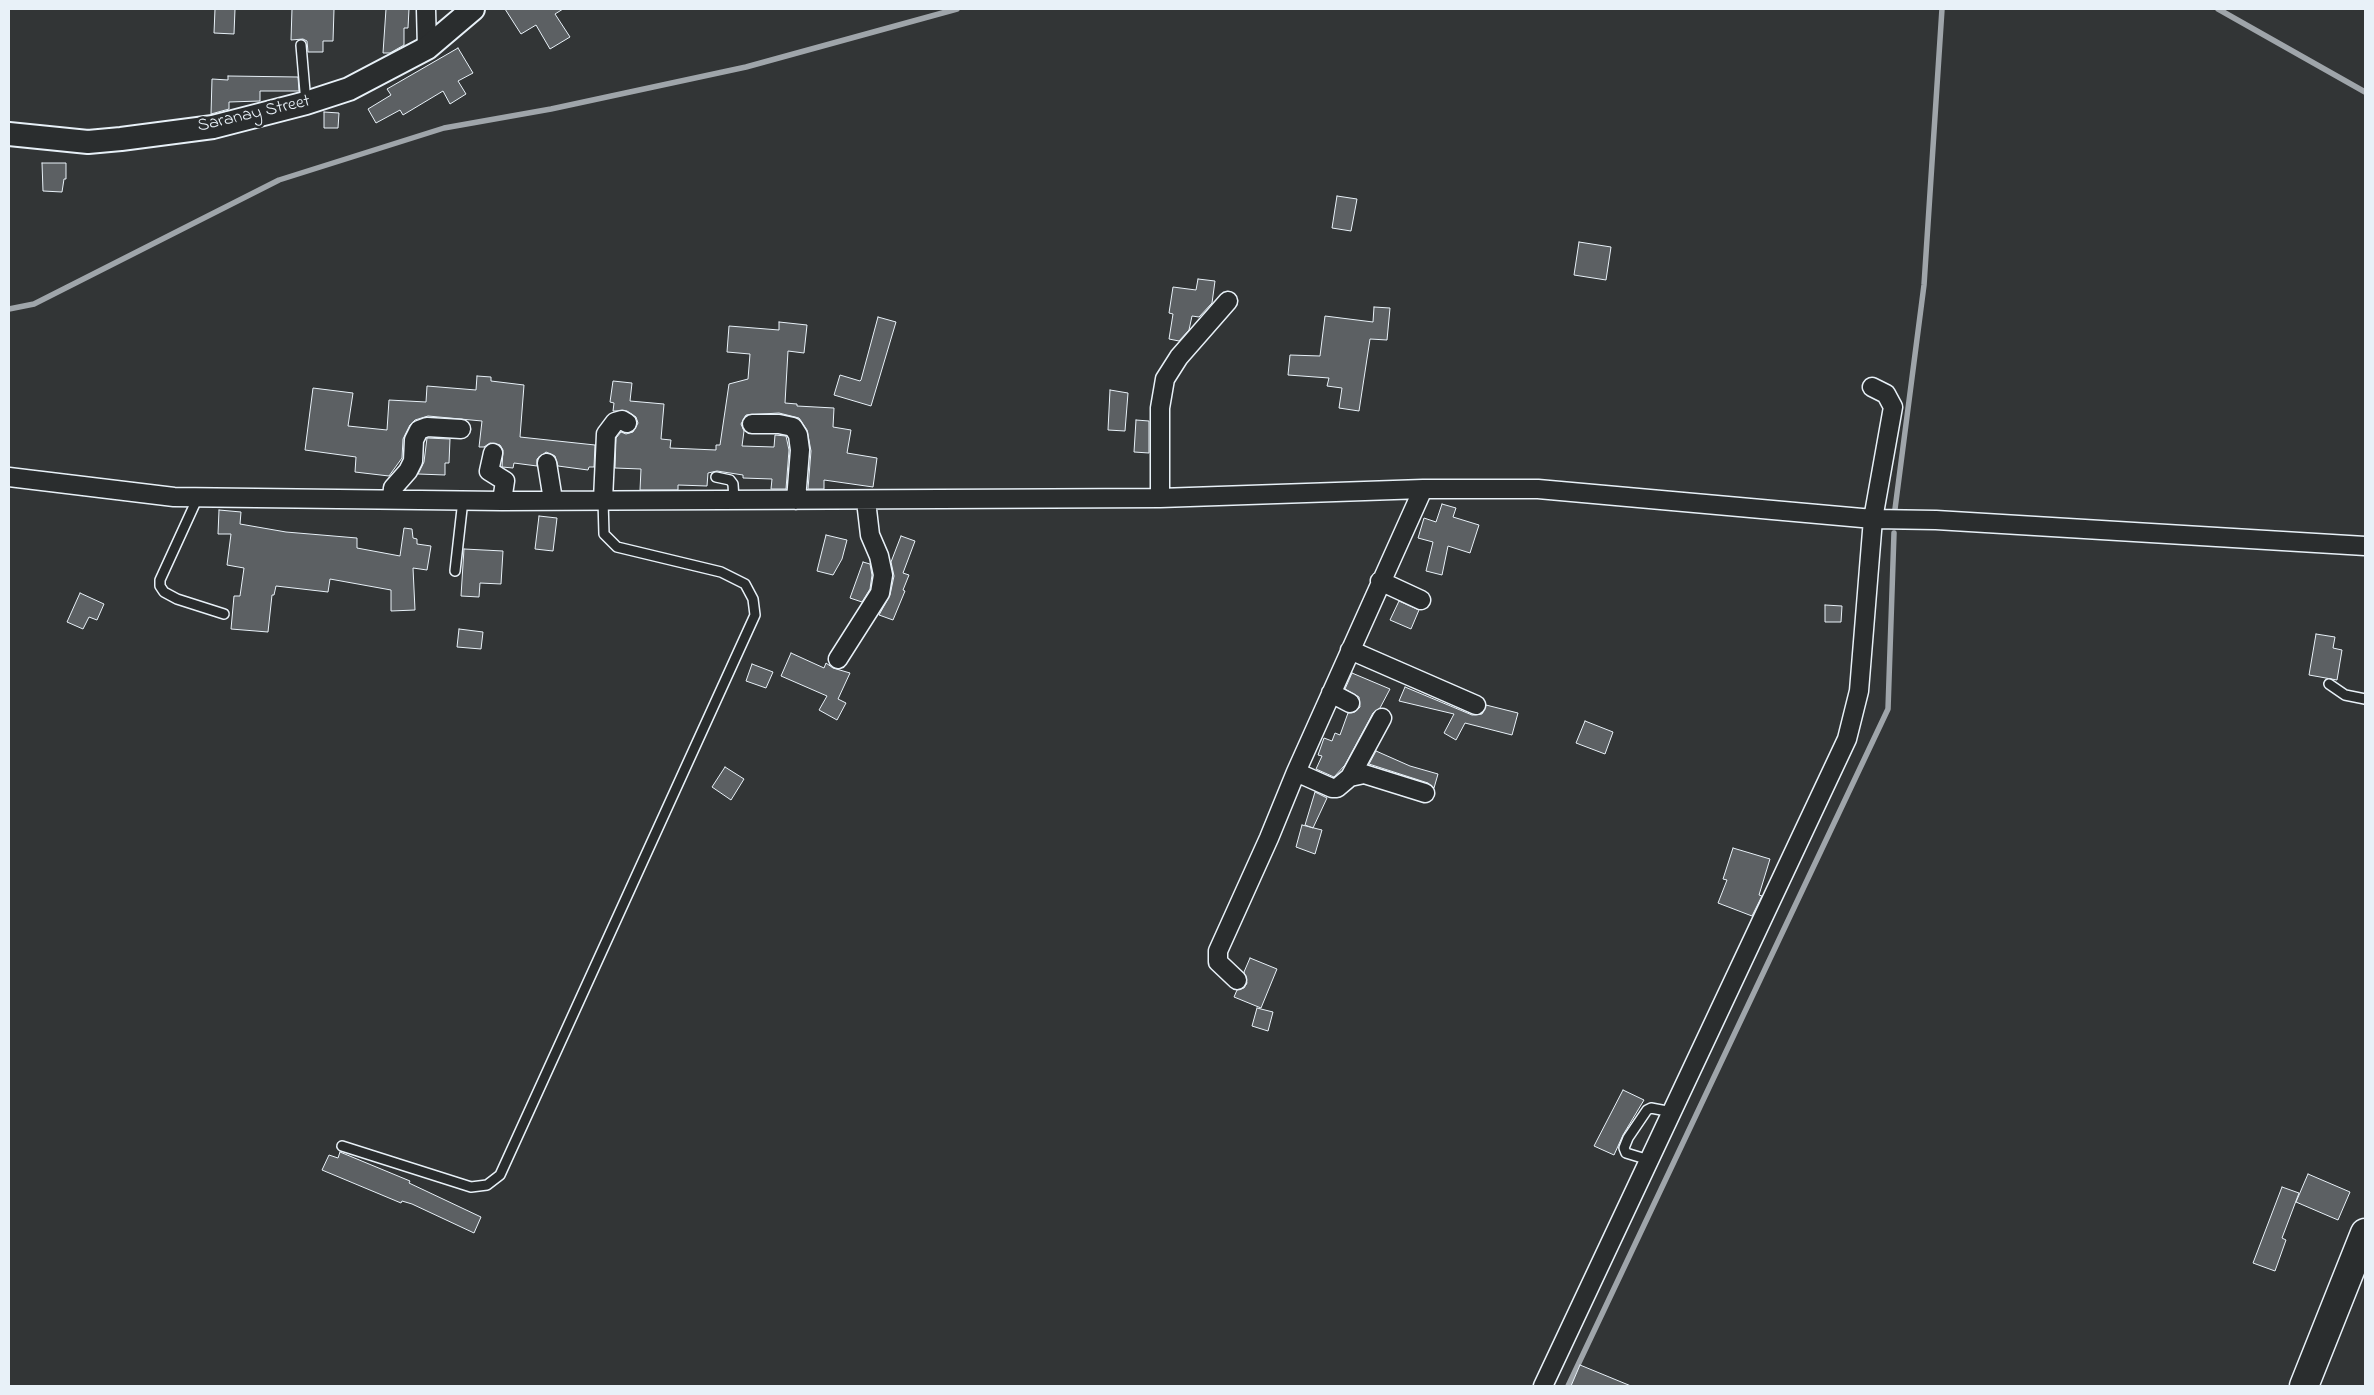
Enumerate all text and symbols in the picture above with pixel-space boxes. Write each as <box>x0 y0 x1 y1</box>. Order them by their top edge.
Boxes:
street label: Saranay Street <box>196 92 312 138</box>

